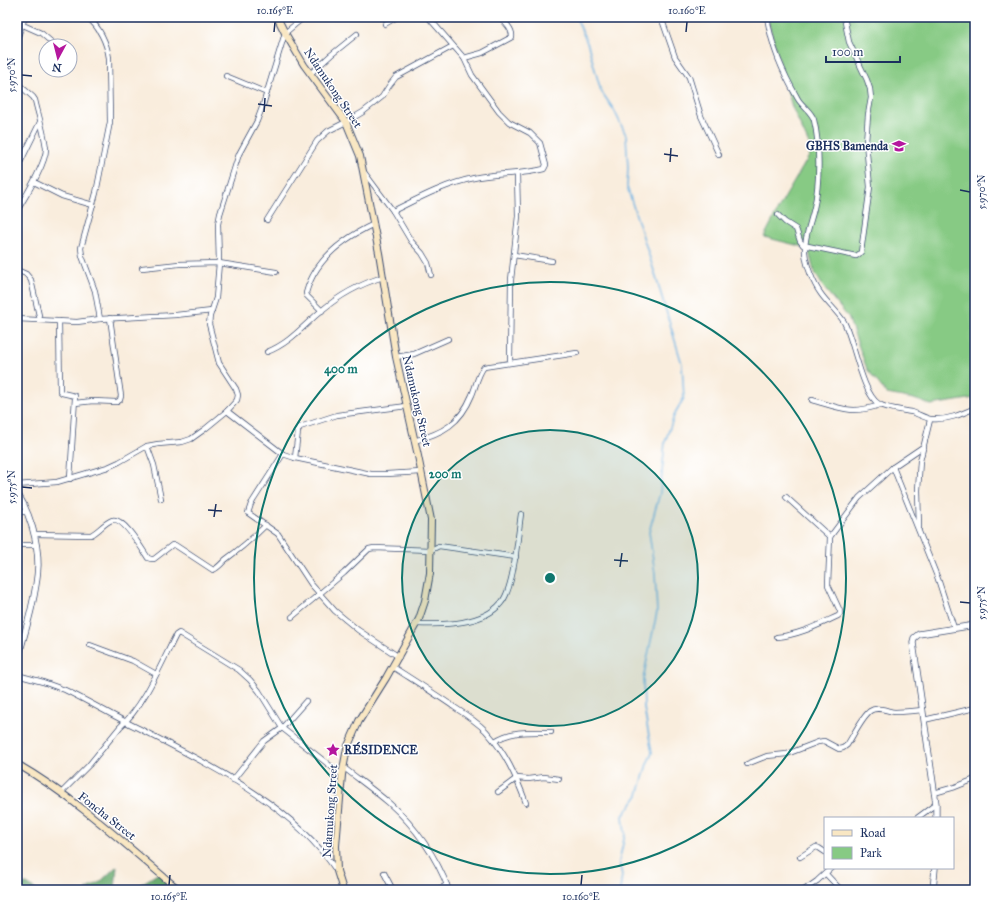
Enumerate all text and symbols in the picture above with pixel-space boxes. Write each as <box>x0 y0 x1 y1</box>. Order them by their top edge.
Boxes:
text: 10.165°E <box>257 5 293 17</box>
text: 10.160°E <box>668 5 706 17</box>
north arrow <box>38 38 78 78</box>
scale bar <box>826 38 900 64</box>
street label: Ndamukong Street <box>300 45 365 132</box>
text: 100 m <box>832 45 863 59</box>
text: 5.970°N <box>6 57 18 93</box>
text: N <box>51 60 62 74</box>
school or university icon: GBHS Bamenda <box>891 138 907 154</box>
place label: GBHS Bamenda <box>806 139 889 153</box>
text: 5.970°N <box>976 174 988 210</box>
street label: Ndamukong Street <box>399 354 435 449</box>
text: 400 m <box>324 362 359 377</box>
text: 200 m <box>429 467 462 481</box>
text: 5.975°N <box>6 470 18 504</box>
centre of rings <box>543 571 557 585</box>
text: 5.975°N <box>976 586 988 620</box>
place label: RÉSIDENCE <box>344 741 418 757</box>
place icon: RÉSIDENCE <box>325 742 341 758</box>
street label: Ndamukong Street <box>320 763 341 858</box>
street label: Foncha Street <box>75 789 139 843</box>
legend <box>824 817 954 869</box>
text: Road <box>860 826 886 840</box>
text: Park <box>860 846 882 860</box>
text: 10.165°E <box>151 891 187 903</box>
text: 10.160°E <box>562 891 600 903</box>

